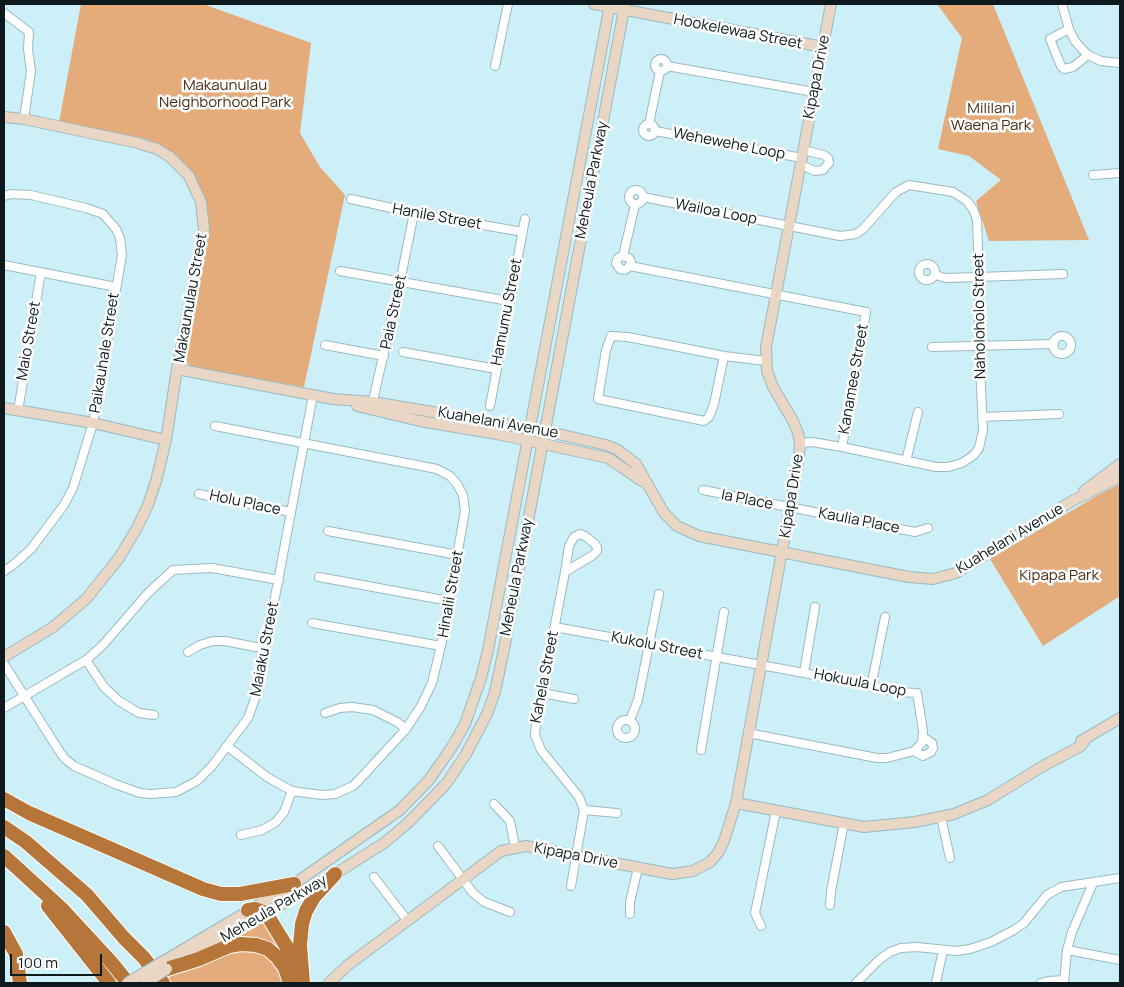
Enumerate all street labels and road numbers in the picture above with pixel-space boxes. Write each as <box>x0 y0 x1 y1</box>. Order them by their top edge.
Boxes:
street label: Hookelewaa Street <box>672 11 804 53</box>
street label: Kipapa Drive <box>800 34 834 120</box>
street label: Meheula Parkway <box>572 120 612 240</box>
street label: Wehewehe Loop <box>671 124 787 164</box>
street label: Wailoa Loop <box>673 195 759 229</box>
street label: Hanile Street <box>391 200 483 234</box>
street label: Makaunulau Street <box>171 232 211 364</box>
street label: Naholoholo Street <box>970 253 990 379</box>
street label: Hamumu Street <box>488 257 526 367</box>
street label: Paia Street <box>377 273 411 351</box>
street label: Paikauhale Street <box>87 291 123 415</box>
street label: Maio Street <box>13 300 45 382</box>
street label: Kanamee Street <box>835 322 873 436</box>
street label: Kuahelani Avenue <box>436 404 560 442</box>
street label: Kipapa Drive <box>776 453 808 539</box>
street label: Ia Place <box>719 486 775 514</box>
street label: Holu Place <box>208 487 282 519</box>
street label: Kuahelani Avenue <box>953 500 1067 578</box>
street label: Kaulia Place <box>817 504 901 538</box>
street label: Meheula Parkway <box>497 517 537 637</box>
street label: Hinalii Street <box>434 549 468 639</box>
street label: Maiaku Street <box>247 600 283 698</box>
street label: Kukolu Street <box>610 628 704 664</box>
street label: Kahela Street <box>527 629 563 725</box>
street label: Hokuula Loop <box>812 665 908 701</box>
street label: Kipapa Drive <box>533 839 619 873</box>
street label: Meheula Parkway <box>218 871 330 947</box>

